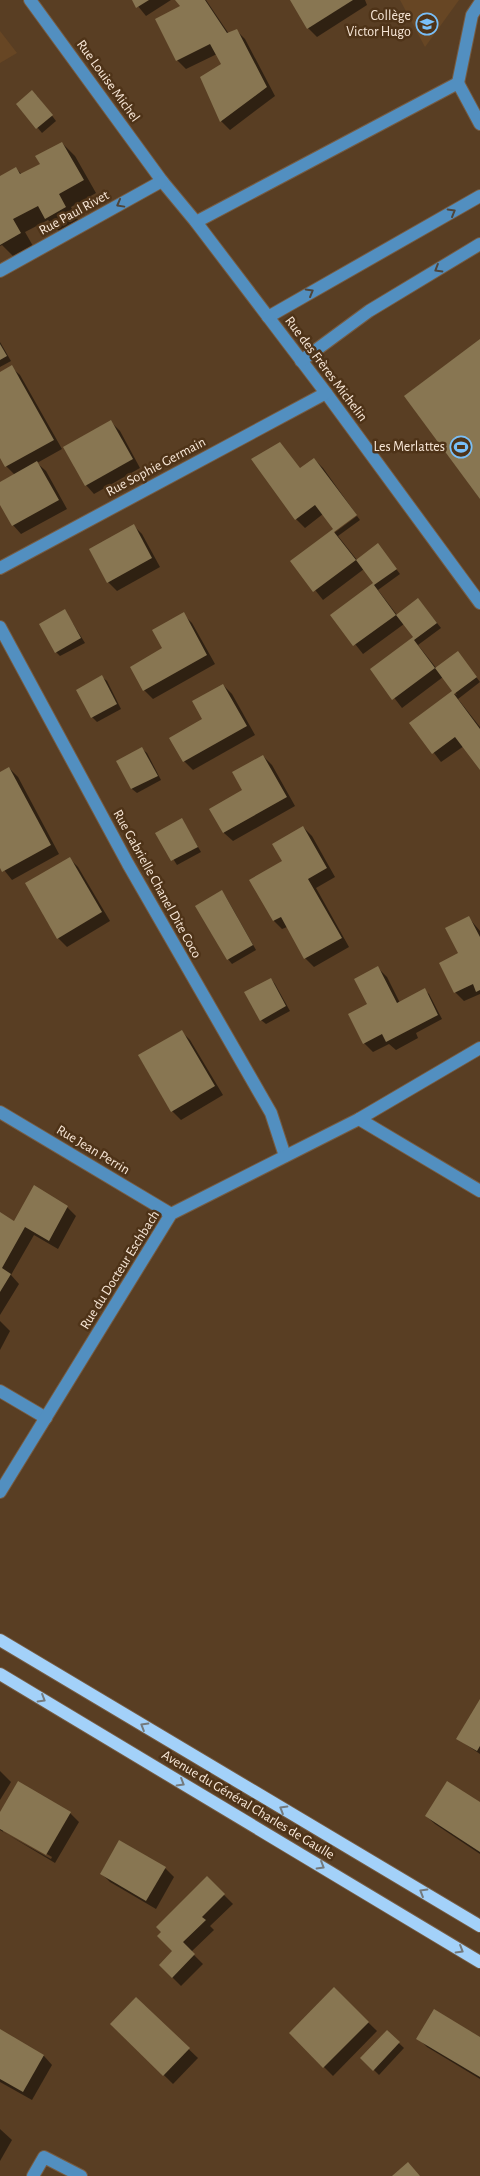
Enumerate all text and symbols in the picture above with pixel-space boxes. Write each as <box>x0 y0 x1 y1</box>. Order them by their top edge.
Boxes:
place label: Collège Victor Hugo <box>346 9 411 39</box>
school or university icon: Collège Victor Hugo <box>415 12 439 36</box>
street label: Rue Louise Michel <box>74 37 142 125</box>
street label: Rue Paul Rivet <box>37 188 112 238</box>
one-way arrow <box>116 198 125 208</box>
one-way arrow <box>446 209 455 219</box>
one-way arrow <box>435 263 444 273</box>
one-way arrow <box>305 289 314 299</box>
street label: Rue des Frères Michelin <box>282 314 370 424</box>
street label: Rue Sophie Germain <box>104 435 208 499</box>
sports icon: Les Merlattes <box>449 435 473 459</box>
place label: Les Merlattes <box>373 440 445 454</box>
street label: Rue Gabrielle Chanel Dite Coco <box>110 808 204 961</box>
street label: Rue Jean Perrin <box>54 1123 132 1177</box>
street label: Rue du Docteur Eschbach <box>78 1208 162 1332</box>
one-way arrow <box>36 1693 45 1703</box>
one-way arrow <box>140 1722 149 1732</box>
street label: Avenue du Général Charles de Gaulle <box>159 1748 337 1862</box>
one-way arrow <box>176 1776 185 1786</box>
one-way arrow <box>280 1805 289 1815</box>
one-way arrow <box>315 1860 324 1870</box>
one-way arrow <box>420 1888 429 1898</box>
one-way arrow <box>454 1943 463 1953</box>

